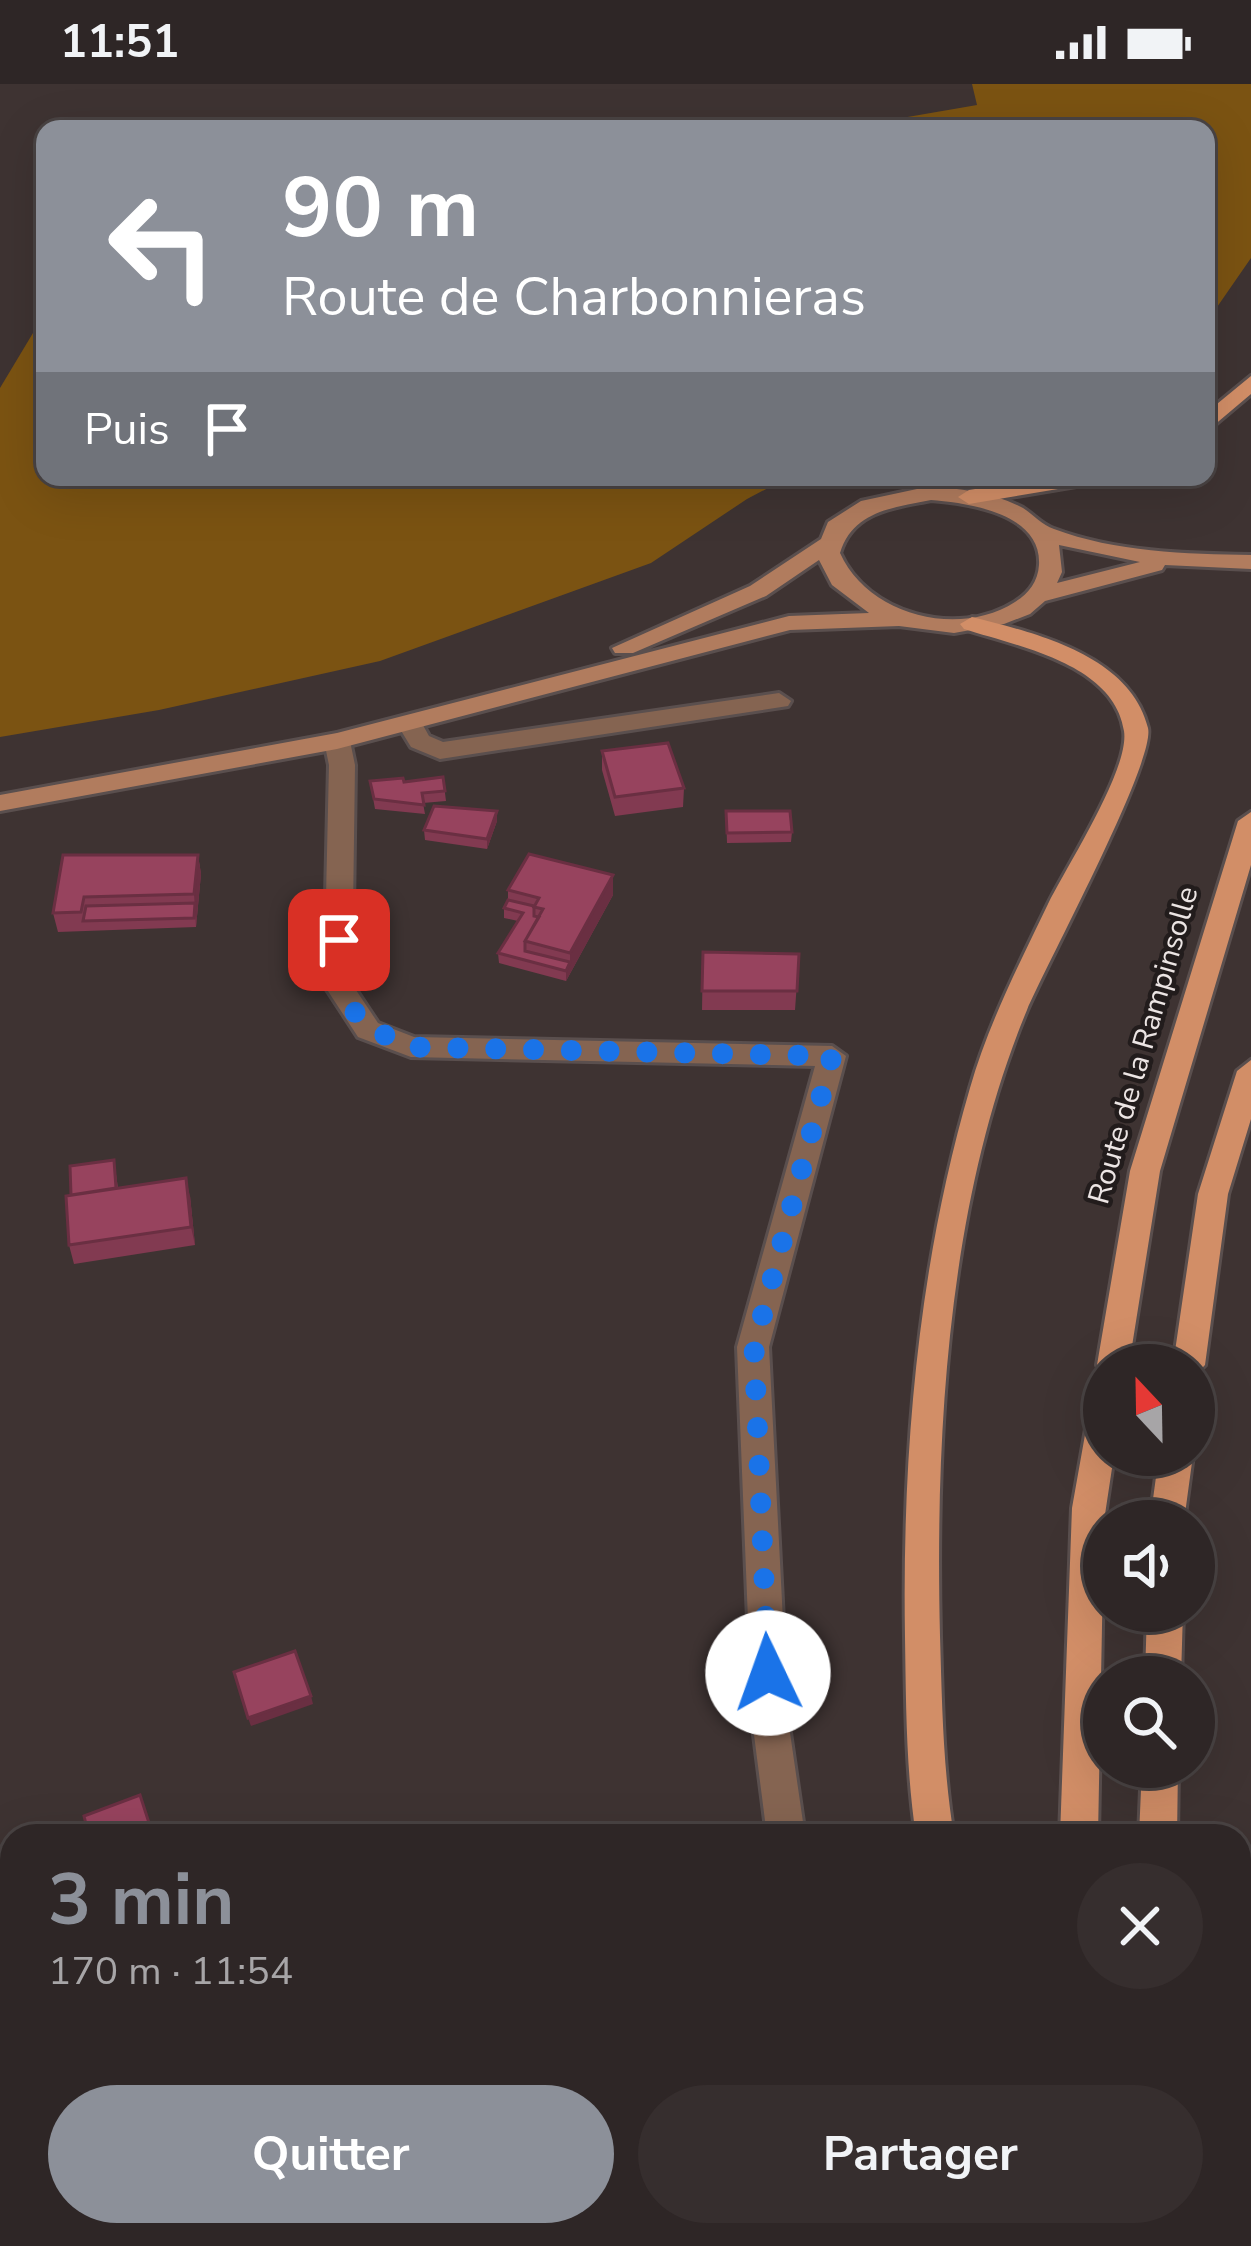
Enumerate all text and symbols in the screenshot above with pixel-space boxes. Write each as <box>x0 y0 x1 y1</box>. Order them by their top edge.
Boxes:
text: 11:51 <box>60 12 179 73</box>
text: 90 m <box>282 151 479 266</box>
icon: left <box>84 168 240 324</box>
text: Route de Charbonnieras <box>282 260 866 334</box>
icon: arrive <box>194 396 260 462</box>
text: Puis <box>84 399 170 460</box>
street label: Route de la Rampinsolle <box>1078 882 1208 1209</box>
pin <box>288 889 390 991</box>
icon: arrive <box>306 907 372 973</box>
north arrow <box>1083 1344 1215 1476</box>
map controls <box>1083 1344 1215 1788</box>
button: sound <box>1083 1500 1215 1632</box>
position arrow <box>705 1610 831 1736</box>
button: search <box>1083 1656 1215 1788</box>
text: 3 min <box>48 1851 234 1949</box>
button: close <box>1077 1863 1203 1989</box>
text: 170 m · 11:54 <box>48 1945 293 1998</box>
button: Quitter <box>48 2085 614 2223</box>
button: Partager <box>638 2085 1203 2223</box>

